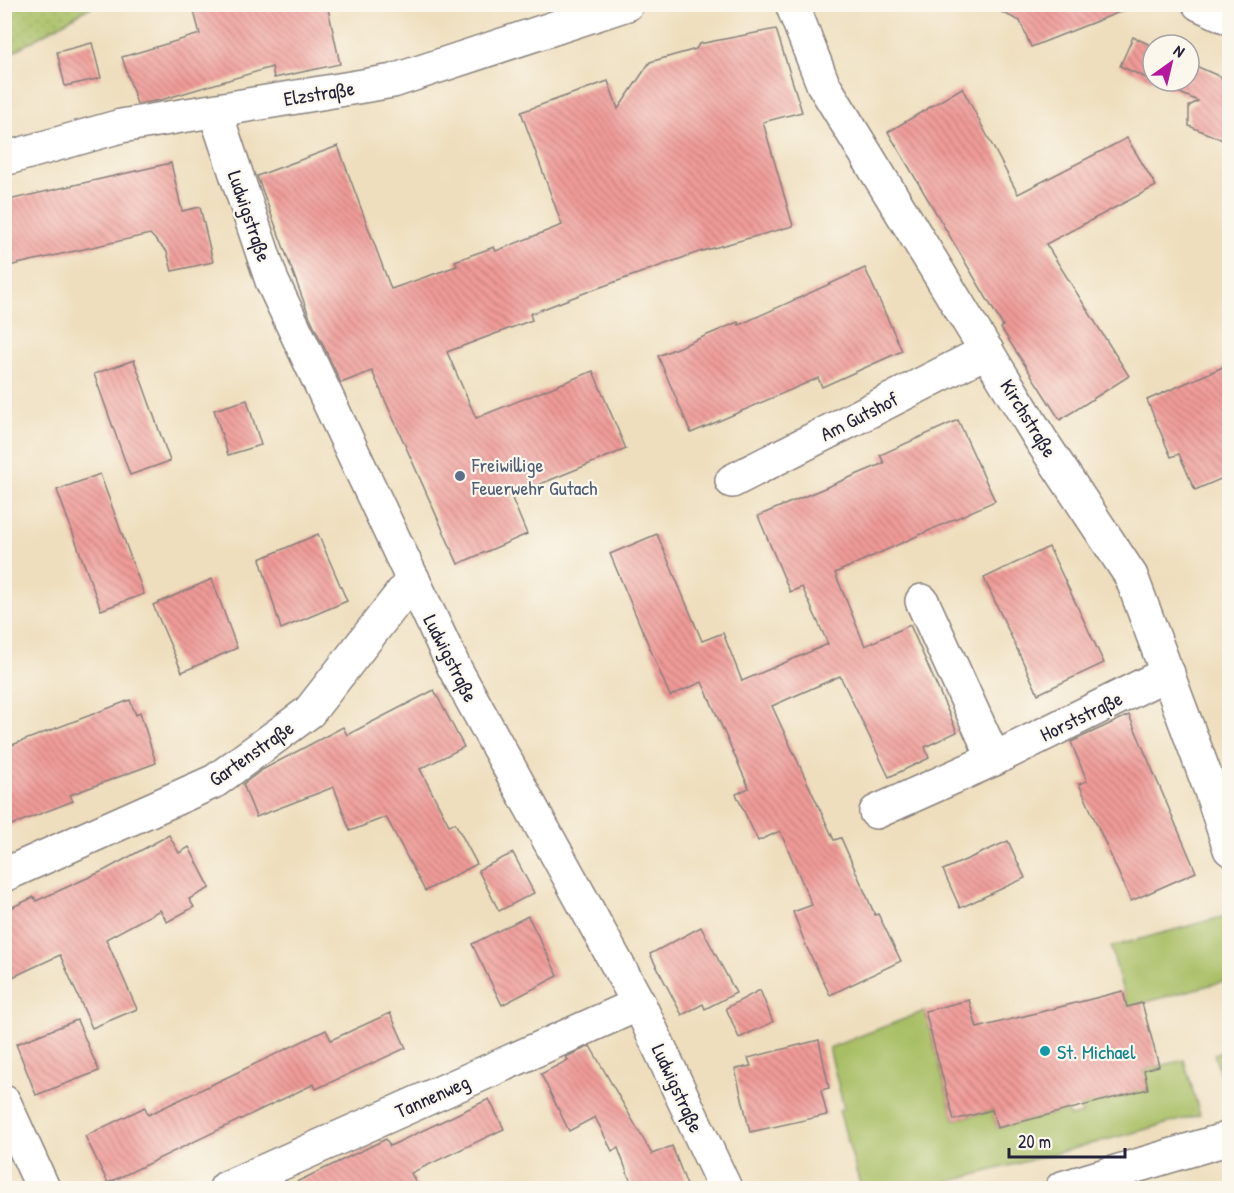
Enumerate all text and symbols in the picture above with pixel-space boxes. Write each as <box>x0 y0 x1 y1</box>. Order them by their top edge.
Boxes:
north arrow <box>1141 33 1201 93</box>
text: N <box>1170 39 1189 62</box>
street label: Elzstraße <box>282 74 356 112</box>
street label: Ludwigstraße <box>222 167 278 265</box>
street label: Kirchstraße <box>994 374 1064 462</box>
street label: Am Gutshof <box>816 385 902 447</box>
place label: Freiwillige Feuerwehr Gutach <box>471 451 598 501</box>
marker: Freiwillige Feuerwehr Gutach <box>453 469 467 483</box>
street label: Ludwigstraße <box>418 610 485 706</box>
street label: Horststraße <box>1035 684 1127 748</box>
street label: Gartenstraße <box>203 714 299 792</box>
place label: St. Michael <box>1057 1038 1136 1065</box>
street label: Ludwigstraße <box>646 1039 710 1137</box>
marker: St. Michael <box>1038 1044 1052 1058</box>
street label: Tannenweg <box>391 1068 473 1124</box>
scale bar <box>1009 1121 1124 1159</box>
text: 20 m <box>1018 1129 1051 1154</box>

